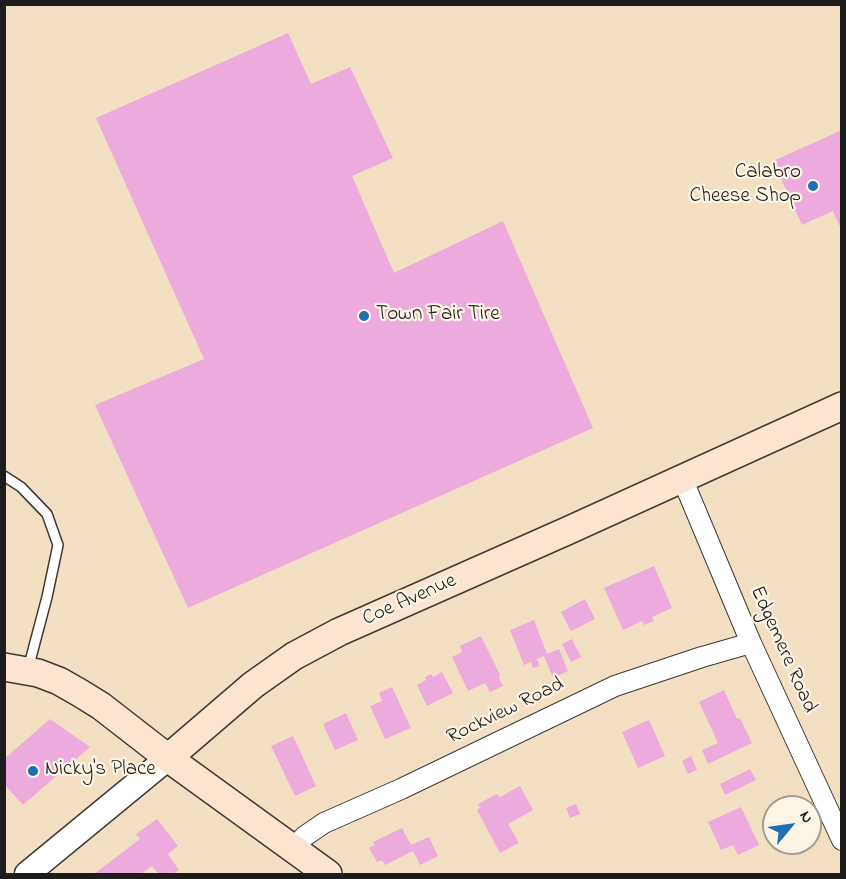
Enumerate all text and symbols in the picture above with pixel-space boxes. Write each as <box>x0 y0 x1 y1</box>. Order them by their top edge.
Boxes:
place label: Calabro Cheese Shop <box>690 161 801 211</box>
marker: Calabro Cheese Shop <box>806 179 820 193</box>
place label: Town Fair Tire <box>376 303 500 329</box>
marker: Town Fair Tire <box>357 309 371 323</box>
street label: Coe Avenue <box>359 569 461 633</box>
street label: Edgemere Road <box>743 583 821 717</box>
street label: Rockview Road <box>443 673 569 751</box>
place label: Nicky's Place <box>45 758 156 784</box>
marker: Nicky's Place <box>26 764 40 778</box>
north arrow <box>762 795 822 855</box>
text: N <box>793 807 819 828</box>

